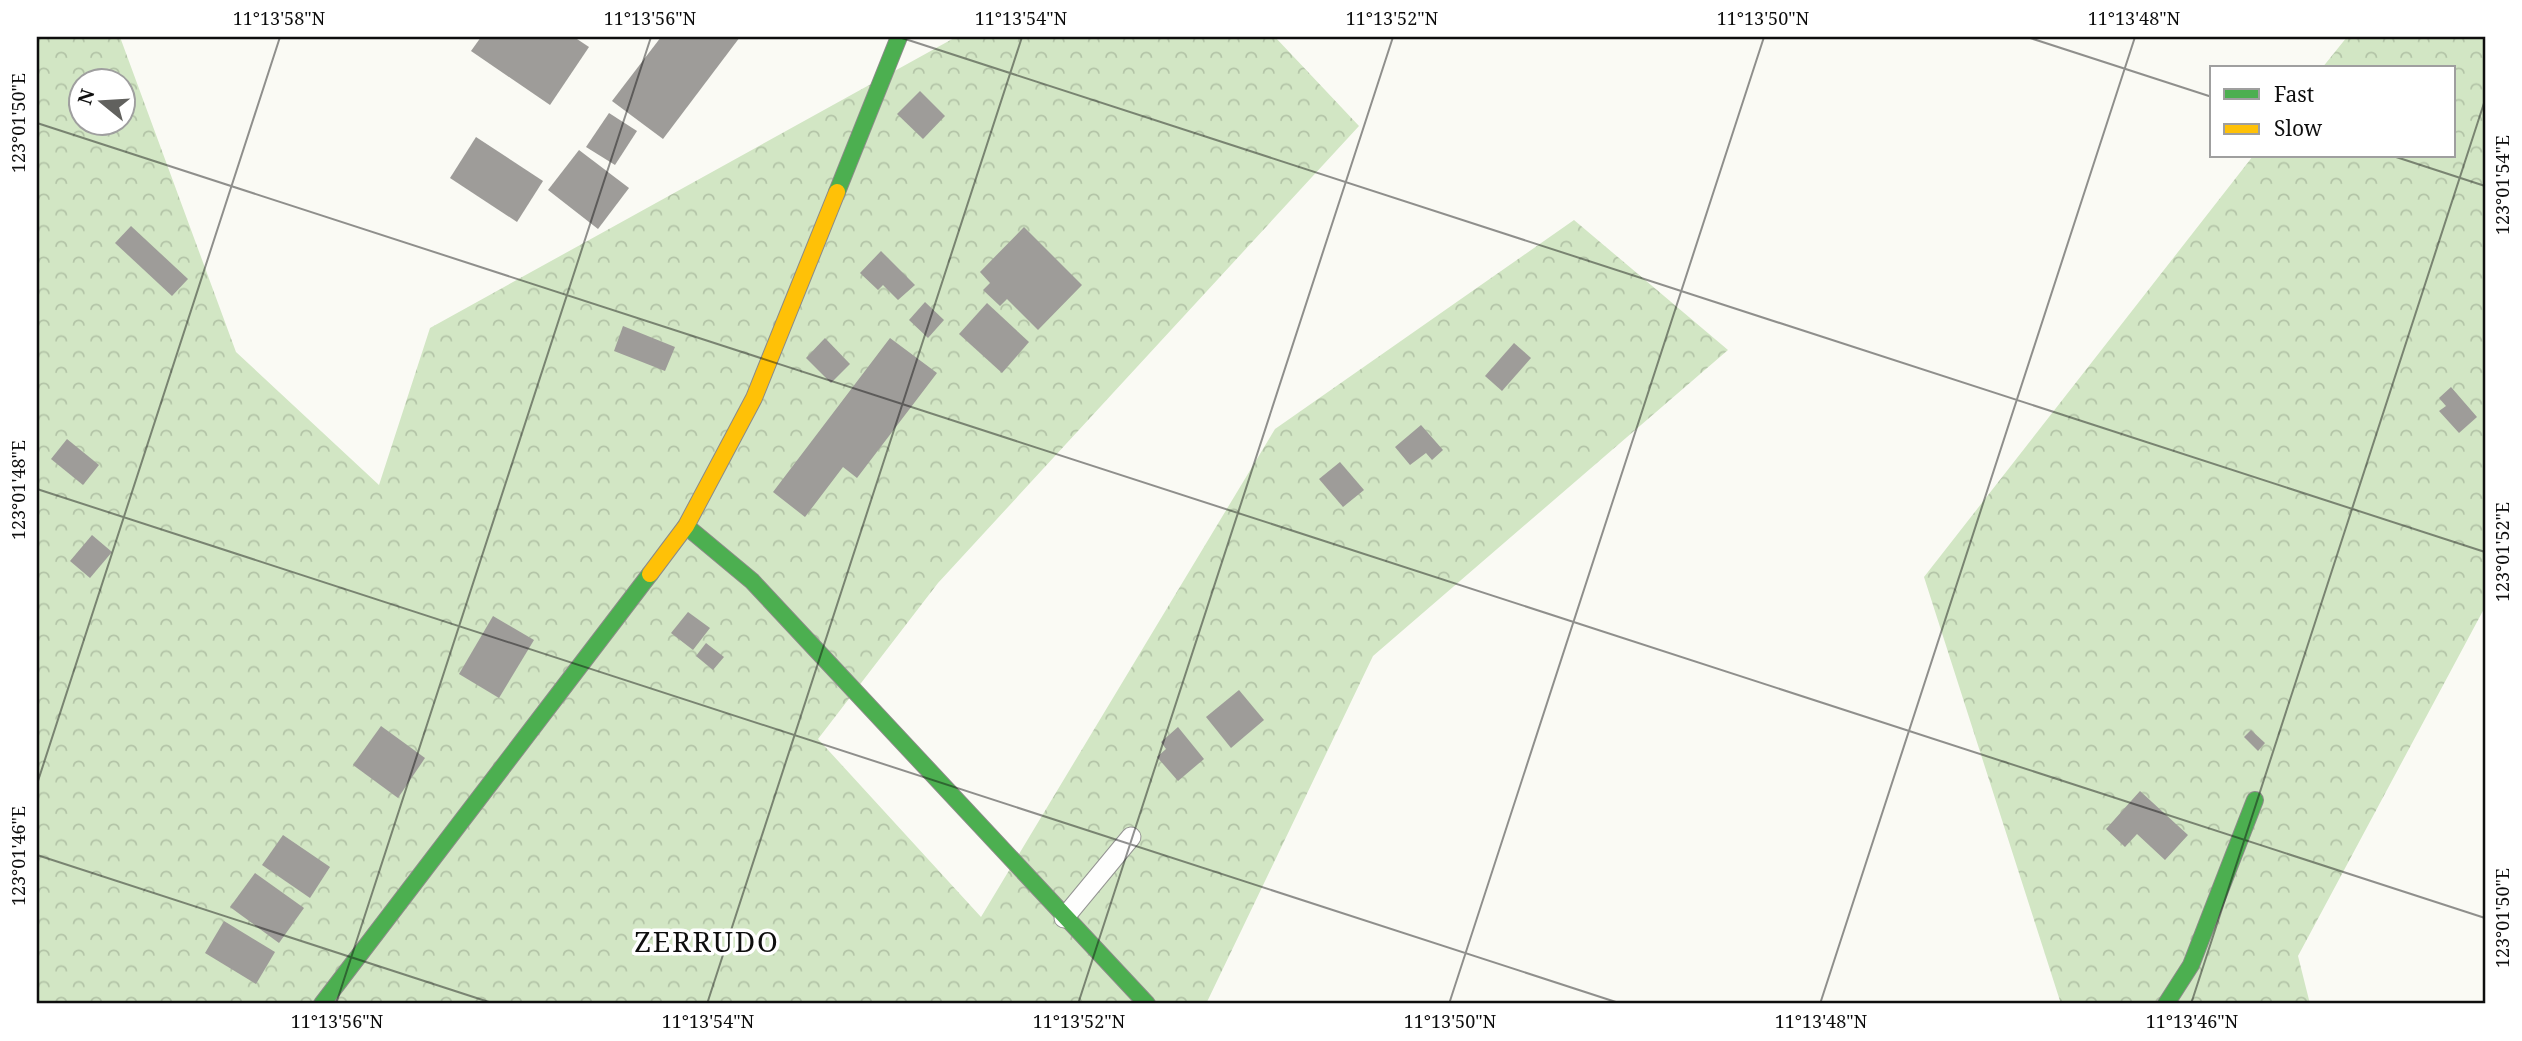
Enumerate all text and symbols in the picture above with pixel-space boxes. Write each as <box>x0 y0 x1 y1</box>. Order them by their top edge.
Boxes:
text: 11°13'58"N <box>233 6 326 30</box>
text: 11°13'56"N <box>604 6 697 30</box>
text: 11°13'54"N <box>975 6 1068 30</box>
text: 11°13'52"N <box>1346 6 1439 30</box>
text: 11°13'50"N <box>1717 6 1810 30</box>
text: 11°13'48"N <box>2088 6 2181 30</box>
north arrow <box>66 66 136 136</box>
legend <box>2210 66 2456 158</box>
text: 123°01'50"E <box>6 73 30 173</box>
text: Fast <box>2274 80 2314 108</box>
text: N <box>71 86 101 108</box>
text: Slow <box>2274 114 2323 142</box>
text: 123°01'54"E <box>2490 135 2514 235</box>
text: 123°01'48"E <box>6 440 30 540</box>
text: 123°01'52"E <box>2490 502 2514 602</box>
text: 123°01'46"E <box>6 806 30 906</box>
text: 123°01'50"E <box>2490 868 2514 968</box>
district label: ZERRUDO <box>634 922 780 960</box>
text: 11°13'56"N <box>291 1009 384 1033</box>
text: 11°13'54"N <box>662 1009 755 1033</box>
text: 11°13'52"N <box>1033 1009 1126 1033</box>
text: 11°13'50"N <box>1404 1009 1497 1033</box>
text: 11°13'48"N <box>1775 1009 1868 1033</box>
text: 11°13'46"N <box>2146 1009 2239 1033</box>

